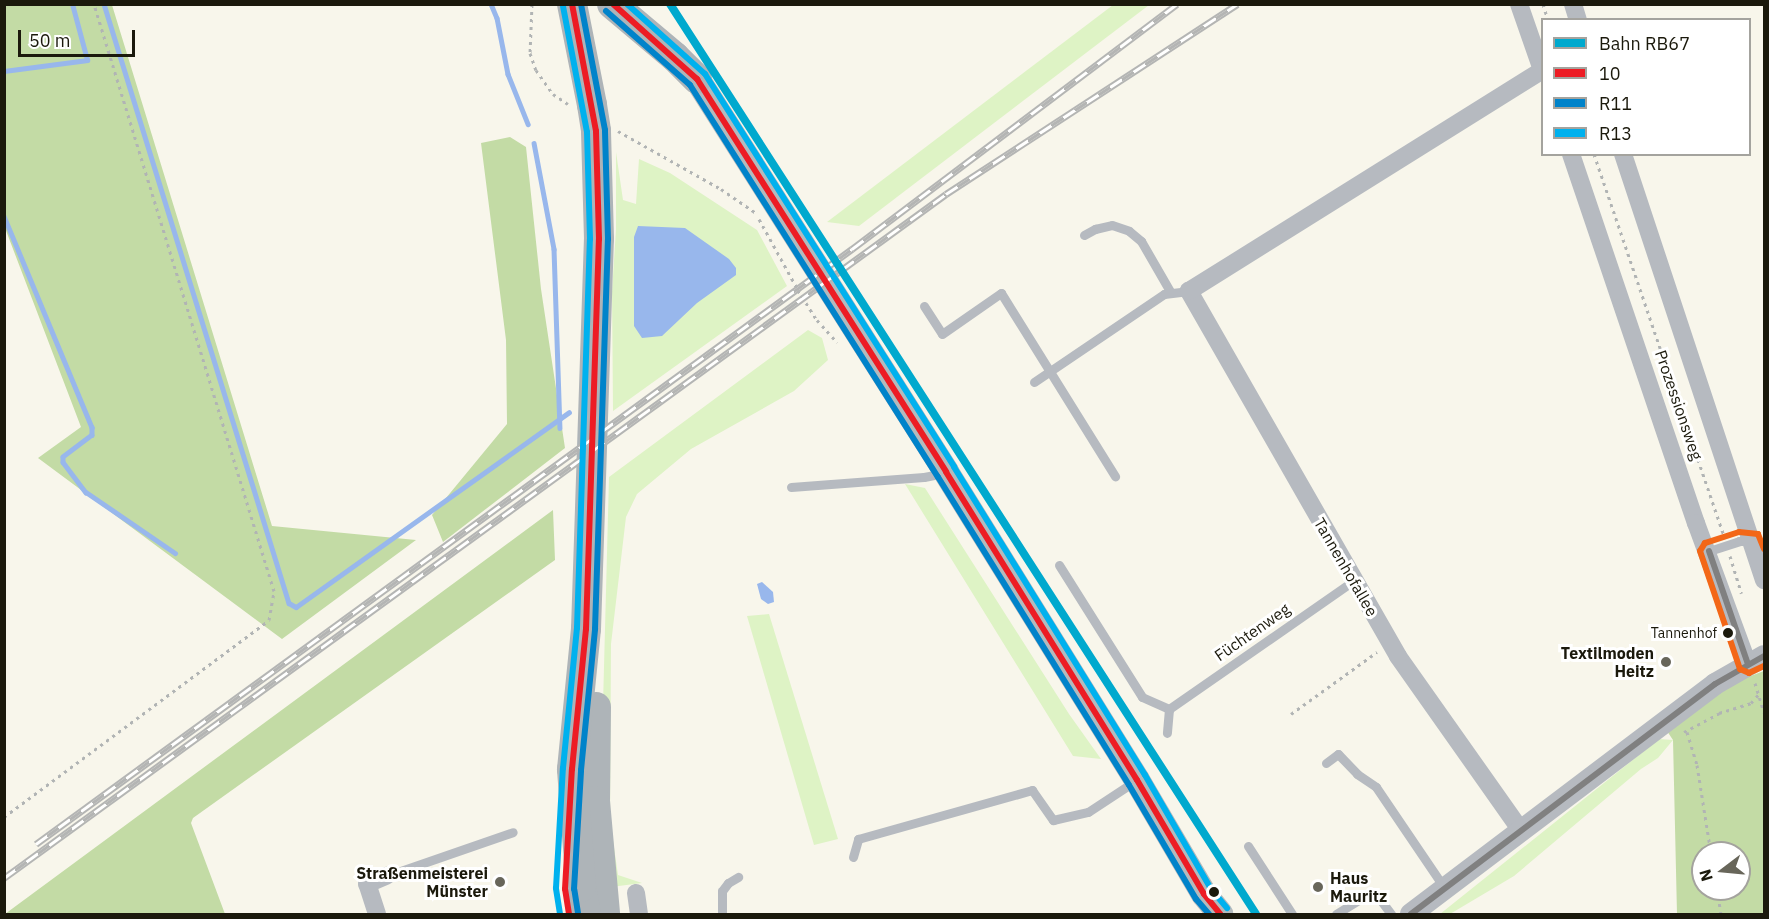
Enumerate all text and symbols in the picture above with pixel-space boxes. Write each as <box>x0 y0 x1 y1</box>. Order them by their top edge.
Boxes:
scale bar <box>21 18 138 56</box>
legend <box>1541 18 1751 156</box>
text: 50 m <box>29 29 71 52</box>
text: Bahn RB67 <box>1599 32 1690 55</box>
text: 10 <box>1599 62 1621 85</box>
text: R11 <box>1599 92 1632 115</box>
text: R13 <box>1599 122 1632 145</box>
street label: Prozessionsweg <box>1651 348 1707 462</box>
street label: Tannenhofallee <box>1310 514 1382 620</box>
street label: Füchtenweg <box>1211 599 1293 665</box>
place label: Tannenhof <box>1651 625 1717 641</box>
marker: Tannenhof <box>1722 627 1734 639</box>
place label: Textilmoden Heitz <box>1561 643 1654 681</box>
marker: Textilmoden Heitz <box>1659 655 1673 669</box>
north arrow <box>1691 841 1751 901</box>
place label: Straßenmeisterei Münster <box>356 863 488 901</box>
text: N <box>1694 867 1717 884</box>
place label: Haus Mauritz <box>1330 868 1387 906</box>
marker: Straßenmeisterei Münster <box>493 875 507 889</box>
marker: Haus Mauritz <box>1311 880 1325 894</box>
unlabelled marker <box>1208 886 1220 898</box>

